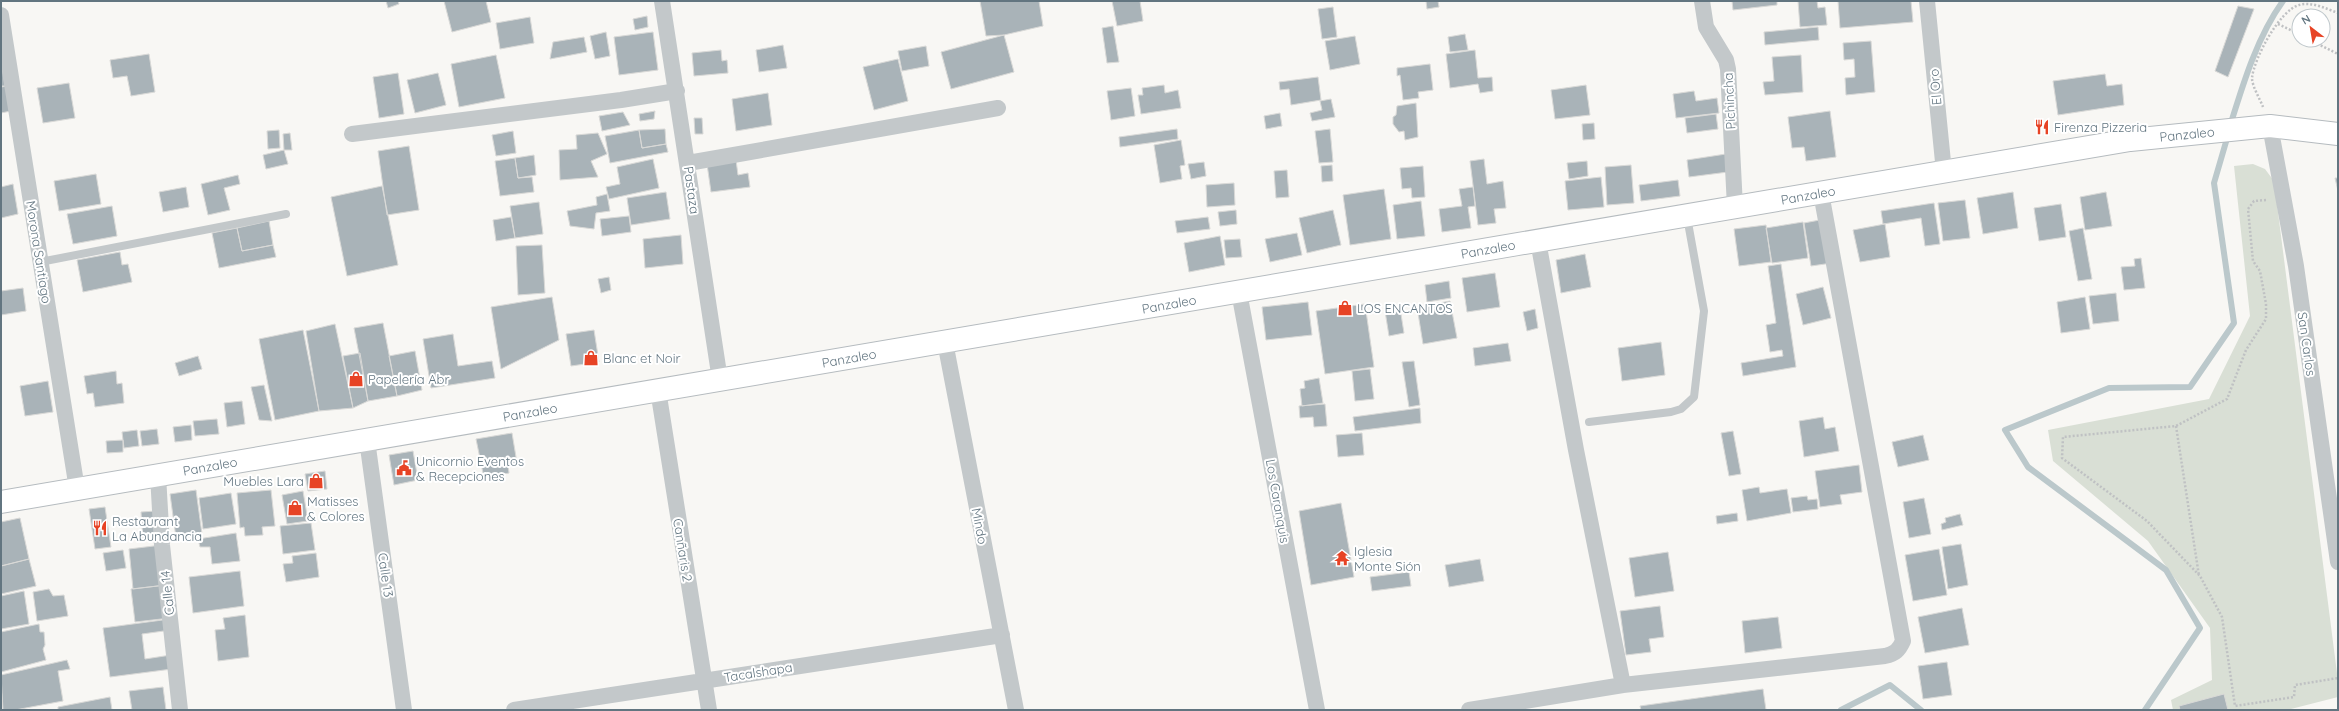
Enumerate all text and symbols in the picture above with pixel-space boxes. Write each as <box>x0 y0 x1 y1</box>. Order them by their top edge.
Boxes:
north arrow <box>2291 8 2331 48</box>
text: N <box>2299 11 2313 28</box>
street label: El Oro <box>1925 68 1945 106</box>
street label: Pichincha <box>1720 72 1738 130</box>
restaurant icon: Firenza Pizzeria <box>2033 118 2051 136</box>
place label: Firenza Pizzeria <box>2054 119 2147 135</box>
street label: Panzaleo <box>2159 123 2215 145</box>
street label: Pastaza <box>681 165 703 215</box>
street label: Panzaleo <box>1779 182 1837 208</box>
street label: Morona Santiago <box>23 200 55 305</box>
street label: Panzaleo <box>1459 236 1517 262</box>
street label: Panzaleo <box>1140 291 1198 317</box>
shop icon: LOS ENCANTOS <box>1336 299 1354 317</box>
place label: LOS ENCANTOS <box>1357 300 1453 316</box>
street label: San Carlos <box>2295 311 2319 377</box>
street label: Panzaleo <box>820 345 878 371</box>
shop icon: Blanc et Noir <box>582 349 600 367</box>
place label: Blanc et Noir <box>603 350 681 366</box>
shop icon: Papelería Abr <box>347 370 365 388</box>
place label: Papelería Abr <box>368 371 450 387</box>
street label: Panzaleo <box>501 399 559 425</box>
street label: Panzaleo <box>181 453 239 479</box>
place label: Unicornio Eventos & Recepciones <box>416 453 524 484</box>
street label: Los Caranquis <box>1263 458 1293 544</box>
public building icon: Unicornio Eventos & Recepciones <box>395 459 413 477</box>
shop icon: Muebles Lara <box>307 472 325 490</box>
place label: Muebles Lara <box>223 473 304 489</box>
place label: Matisses & Colores <box>307 493 365 524</box>
shop icon: Matisses & Colores <box>286 499 304 517</box>
street label: Mindo <box>969 506 991 546</box>
place label: Restaurant La Abundancia <box>112 513 202 544</box>
street label: Canñaris 2 <box>670 517 696 583</box>
restaurant icon: Restaurant La Abundancia <box>91 519 109 537</box>
place label: Iglesia Monte Sión <box>1354 543 1421 574</box>
temple icon: Iglesia Monte Sión <box>1333 549 1351 567</box>
street label: Calle 13 <box>375 552 397 598</box>
street label: Calle 14 <box>157 570 177 616</box>
street label: Tacalshapa <box>723 659 793 685</box>

